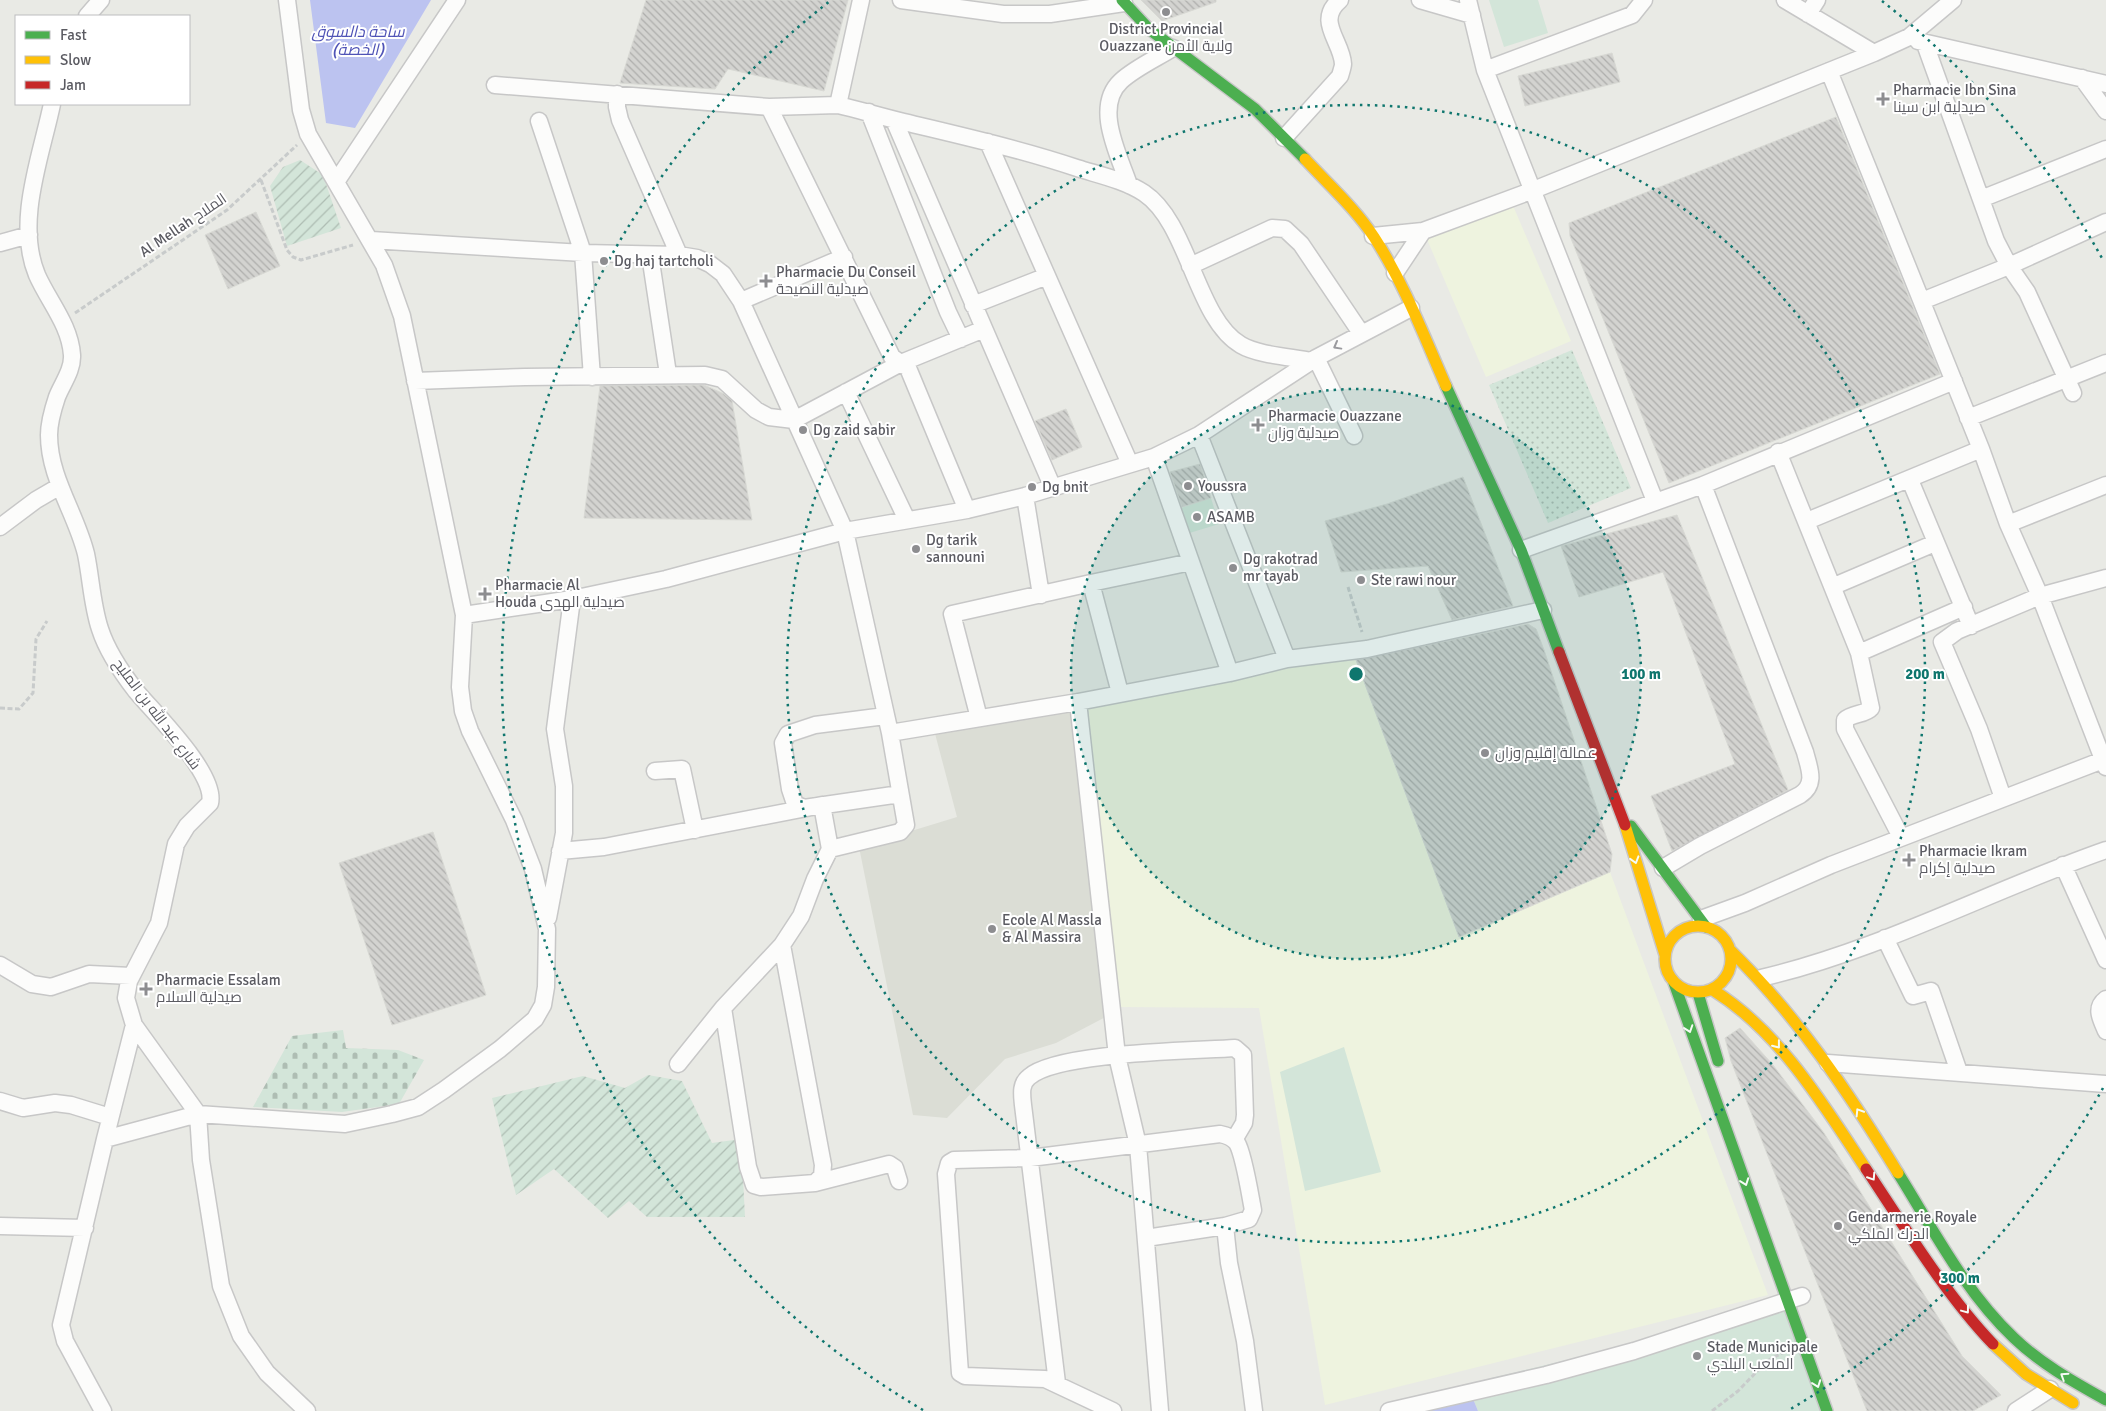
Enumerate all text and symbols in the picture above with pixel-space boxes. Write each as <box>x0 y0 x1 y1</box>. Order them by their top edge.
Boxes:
marker: District Provincial Ouazzane ولاية الأمن <box>1160 6 1172 18</box>
legend <box>15 15 190 105</box>
place label: District Provincial Ouazzane ولاية الأمن <box>1099 20 1233 56</box>
water label: ساحة دالسوق (الخصة) <box>312 22 405 60</box>
text: Fast <box>60 26 87 44</box>
text: Slow <box>60 51 91 69</box>
text: Jam <box>60 76 86 94</box>
place label: Pharmacie Ibn Sina صيدلية ابن سينا <box>1893 81 2016 117</box>
marker: Pharmacie Ibn Sina صيدلية ابن سينا <box>1877 93 1889 105</box>
street label: Al Mellah الملاح <box>136 189 231 262</box>
place label: Dg haj tartcholi <box>614 252 713 270</box>
marker: Dg haj tartcholi <box>598 255 610 267</box>
place label: Pharmacie Du Conseil صيدلية النصيحة <box>776 263 916 298</box>
marker: Pharmacie Du Conseil صيدلية النصيحة <box>760 275 772 287</box>
one-way arrow <box>1333 340 1342 350</box>
place label: Pharmacie Ouazzane صيدلية وزان <box>1268 407 1402 443</box>
marker: Pharmacie Ouazzane صيدلية وزان <box>1252 419 1264 431</box>
place label: Dg zaid sabir <box>813 421 896 439</box>
marker: Dg zaid sabir <box>797 424 809 436</box>
place label: Youssra <box>1198 477 1247 495</box>
place label: Dg bnit <box>1042 478 1088 496</box>
marker: Youssra <box>1182 480 1194 492</box>
marker: Dg bnit <box>1026 481 1038 493</box>
place label: ASAMB <box>1207 508 1255 526</box>
marker: ASAMB <box>1191 511 1203 523</box>
place label: Dg tarik sannouni <box>926 531 985 566</box>
marker: Dg tarik sannouni <box>910 543 922 555</box>
place label: Dg rakotrad mr tayab <box>1243 550 1318 585</box>
marker: Dg rakotrad mr tayab <box>1227 562 1239 574</box>
place label: Ste rawi nour <box>1371 571 1457 589</box>
marker: Ste rawi nour <box>1355 574 1367 586</box>
place label: Pharmacie Al Houda صيدلية الهدى <box>495 576 625 612</box>
marker: Pharmacie Al Houda صيدلية الهدى <box>479 588 491 600</box>
street label: شارع عبد الله بن المليح <box>108 654 206 774</box>
centre of rings <box>1347 665 1365 683</box>
text: 100 m <box>1621 665 1661 683</box>
text: 200 m <box>1905 665 1945 683</box>
place label: عمالة إقليم وزان <box>1495 744 1596 763</box>
marker: عمالة إقليم وزان <box>1479 747 1491 759</box>
place label: Pharmacie Ikram صيدلية إكرام <box>1919 842 2027 878</box>
marker: Pharmacie Ikram صيدلية إكرام <box>1903 854 1915 866</box>
one-way arrow <box>1630 855 1640 864</box>
place label: Ecole Al Massla & Al Massira <box>1002 911 1102 946</box>
marker: Ecole Al Massla & Al Massira <box>986 923 998 935</box>
place label: Pharmacie Essalam صيدلية السلام <box>156 971 281 1007</box>
marker: Pharmacie Essalam صيدلية السلام <box>140 983 152 995</box>
one-way arrow <box>1683 1024 1693 1033</box>
one-way arrow <box>1772 1039 1780 1048</box>
one-way arrow <box>1856 1108 1866 1117</box>
one-way arrow <box>1866 1171 1875 1181</box>
one-way arrow <box>1739 1177 1749 1186</box>
place label: Gendarmerie Royale الدرك الملكي <box>1848 1208 1977 1246</box>
marker: Gendarmerie Royale الدرك الملكي <box>1832 1220 1844 1232</box>
text: 300 m <box>1940 1269 1980 1287</box>
one-way arrow <box>1960 1304 1968 1313</box>
place label: Stade Municipale الملعب البلدي <box>1707 1338 1818 1376</box>
marker: Stade Municipale الملعب البلدي <box>1691 1350 1703 1362</box>
one-way arrow <box>2060 1373 2069 1382</box>
one-way arrow <box>1811 1379 1821 1388</box>

